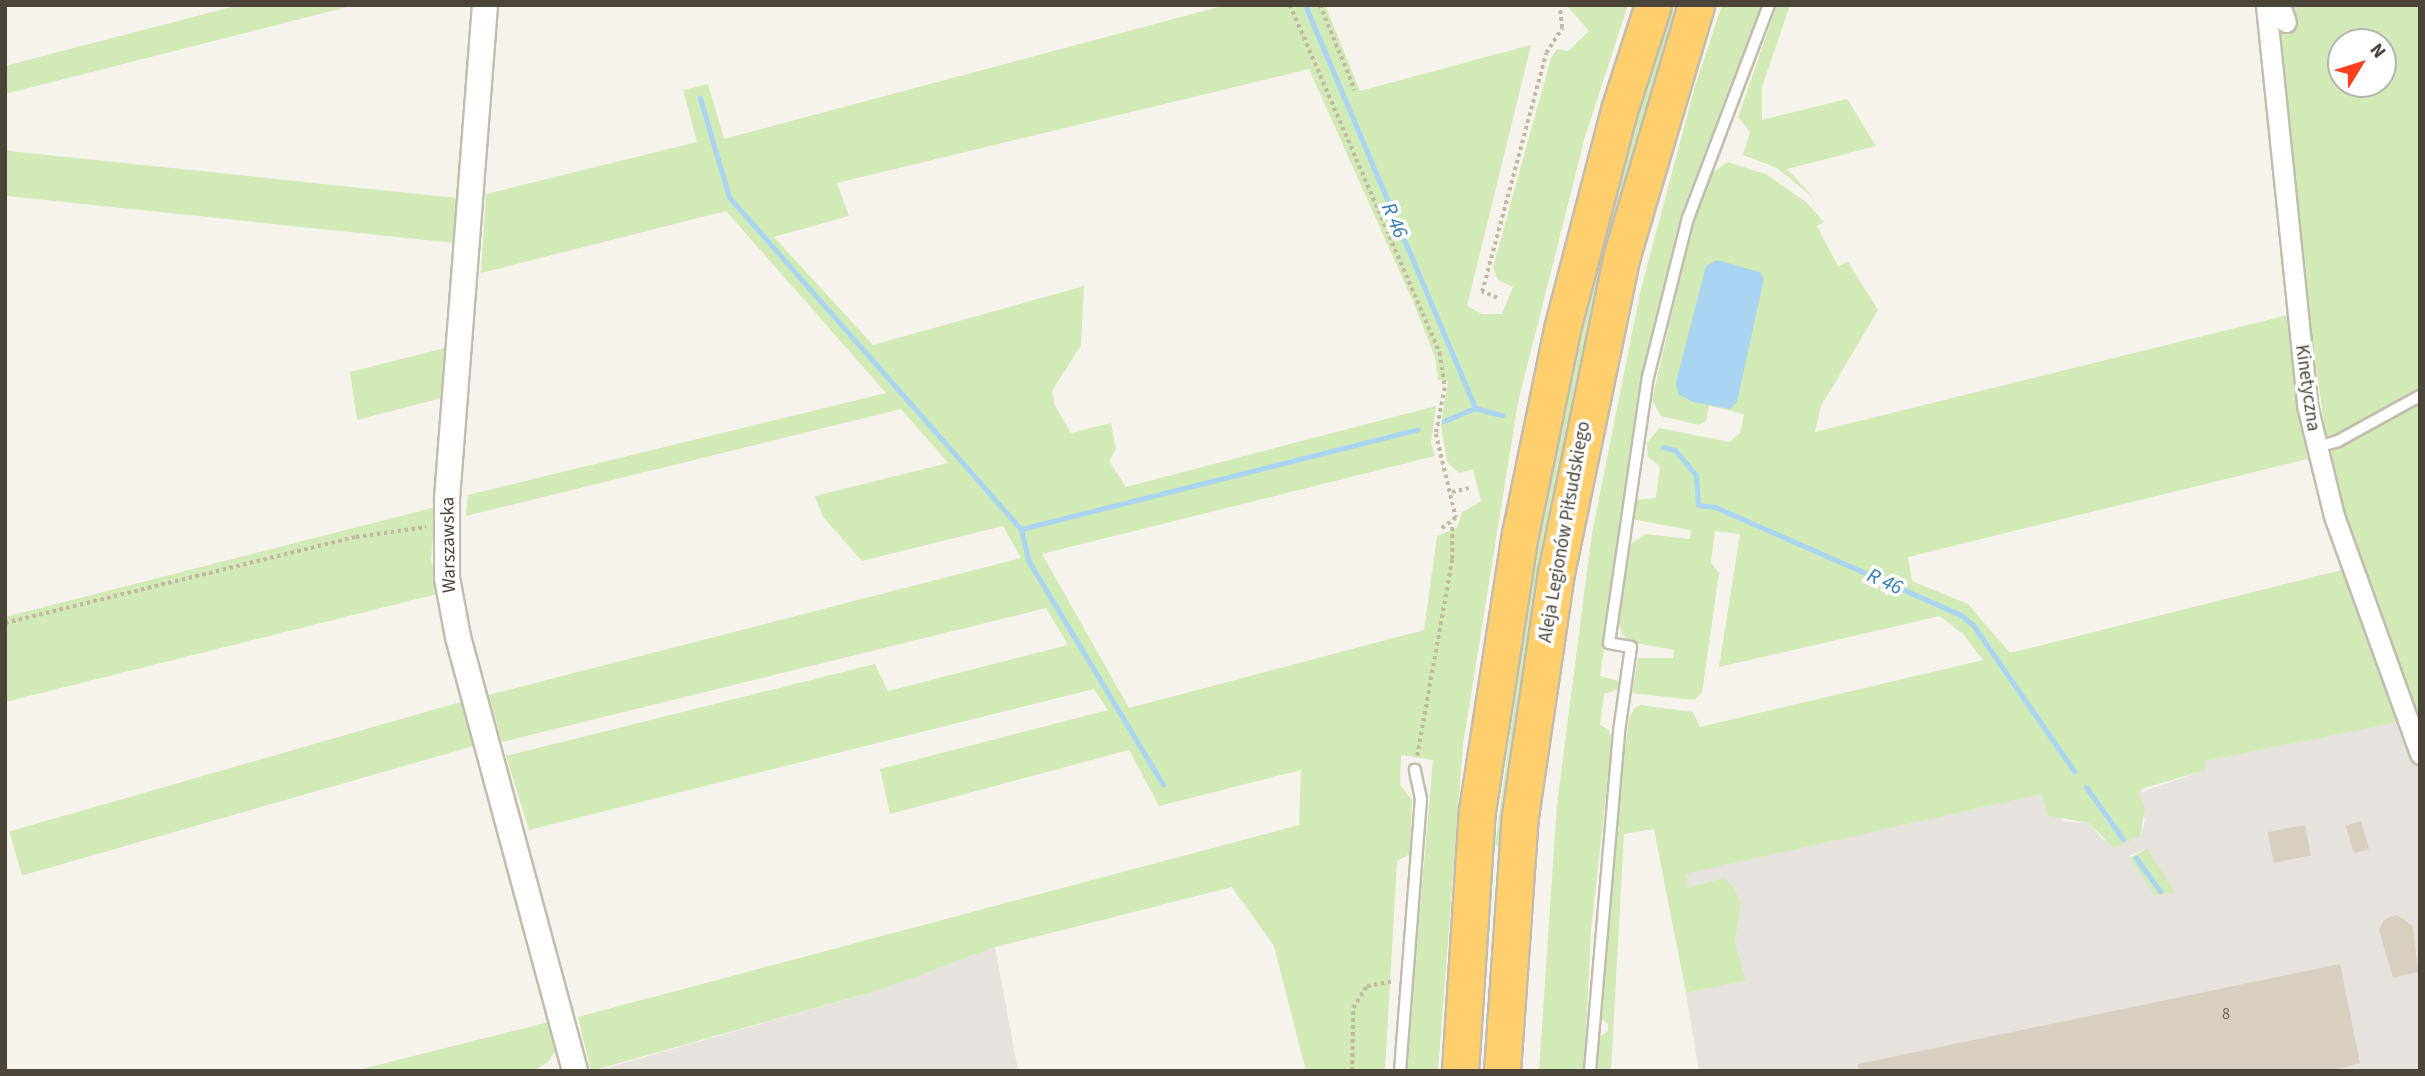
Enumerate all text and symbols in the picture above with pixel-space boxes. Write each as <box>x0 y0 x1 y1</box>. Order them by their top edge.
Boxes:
north arrow <box>2327 28 2397 98</box>
text: N <box>2363 38 2392 64</box>
water label: R 46 <box>1376 199 1414 241</box>
street label: Kinetyczna <box>2290 343 2324 433</box>
street label: Aleja Legionów Piłsudskiego <box>1534 420 1596 644</box>
street label: Warszawska <box>437 497 461 593</box>
water label: R 46 <box>1863 562 1907 600</box>
house number: 8 <box>2222 1004 2230 1024</box>

